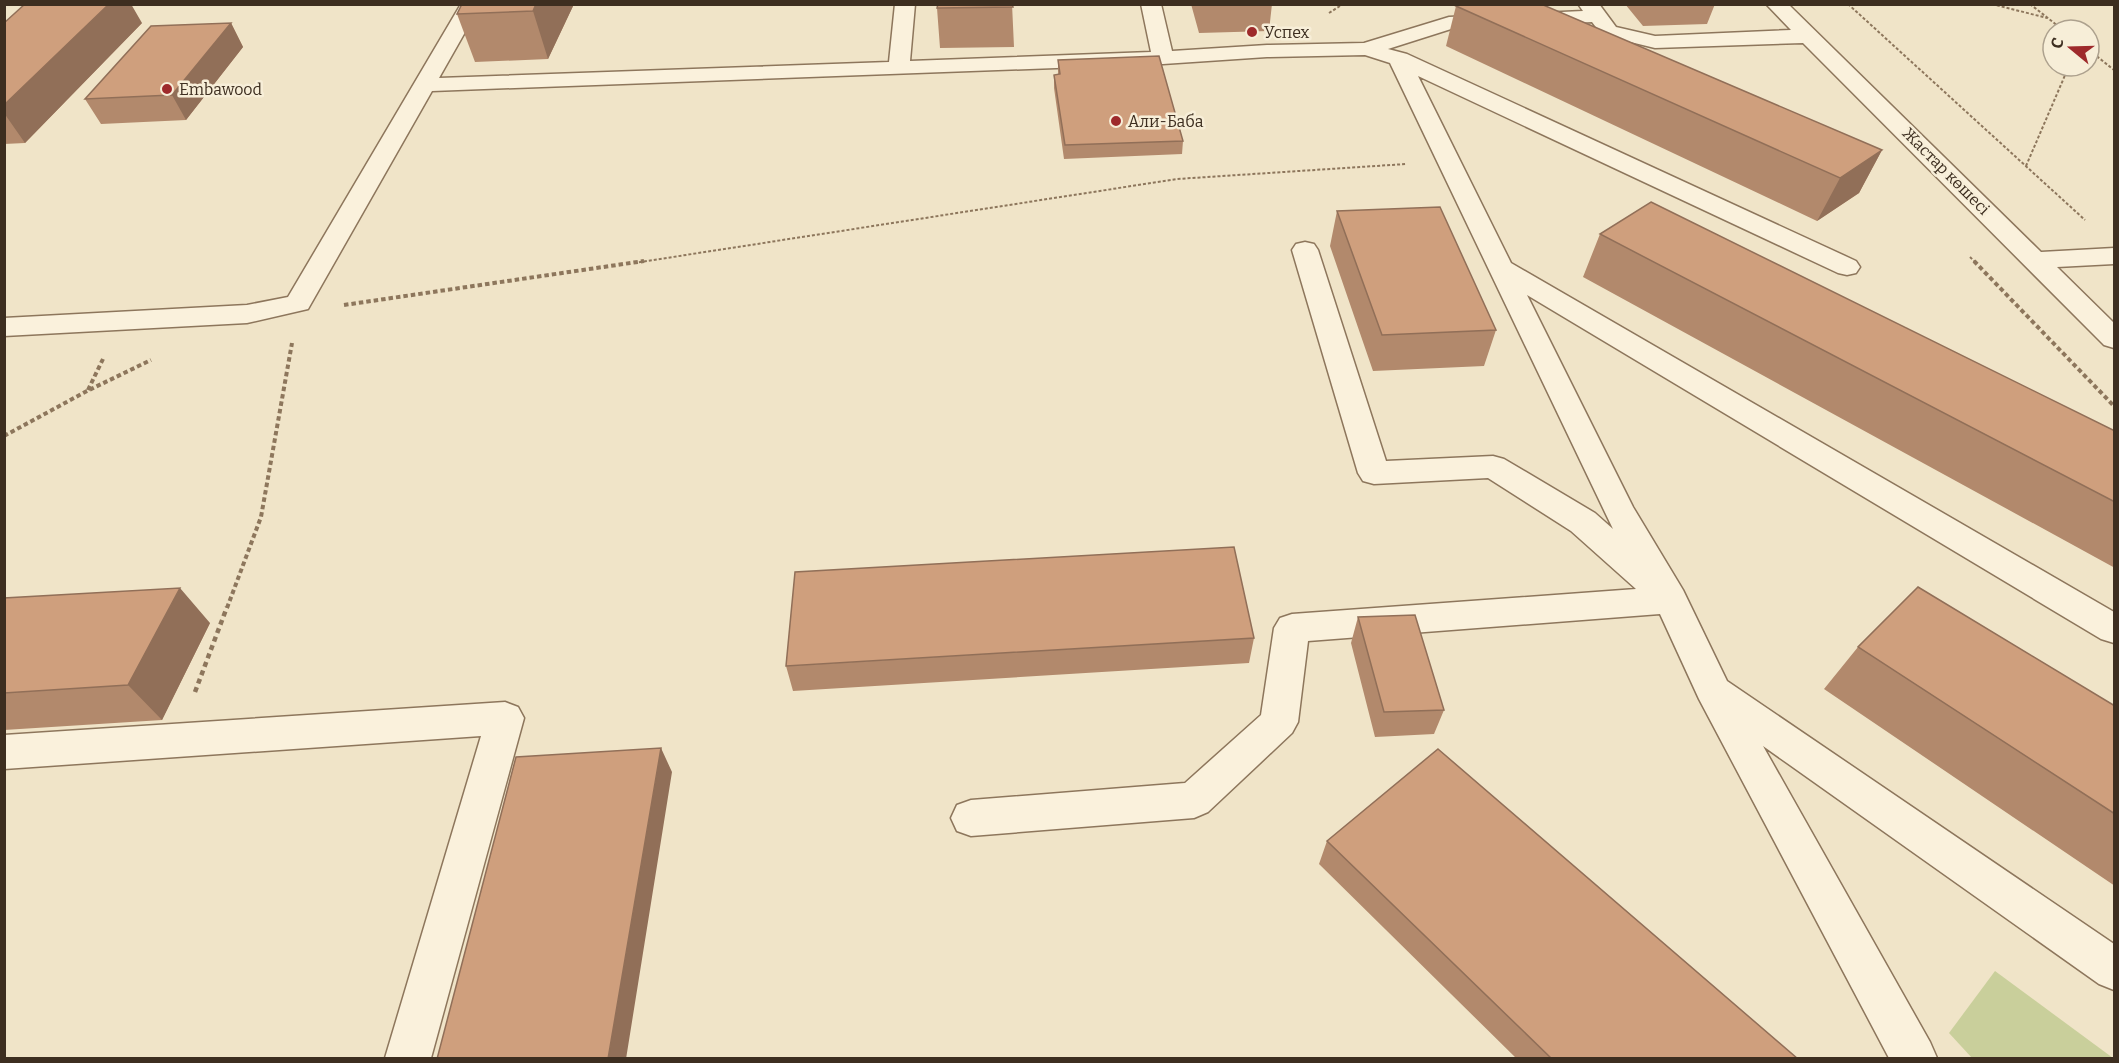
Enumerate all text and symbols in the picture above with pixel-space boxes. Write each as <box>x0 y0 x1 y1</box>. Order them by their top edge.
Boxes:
north arrow <box>2041 18 2101 78</box>
place label: Успех <box>1264 23 1309 42</box>
marker: Успех <box>1245 25 1259 39</box>
text: С <box>2047 35 2068 51</box>
place label: Embawood <box>179 80 263 99</box>
marker: Embawood <box>160 82 174 96</box>
place label: Али-Баба <box>1128 112 1204 131</box>
marker: Али-Баба <box>1109 114 1123 128</box>
street label: Жастар көшесі <box>1898 123 1994 219</box>

